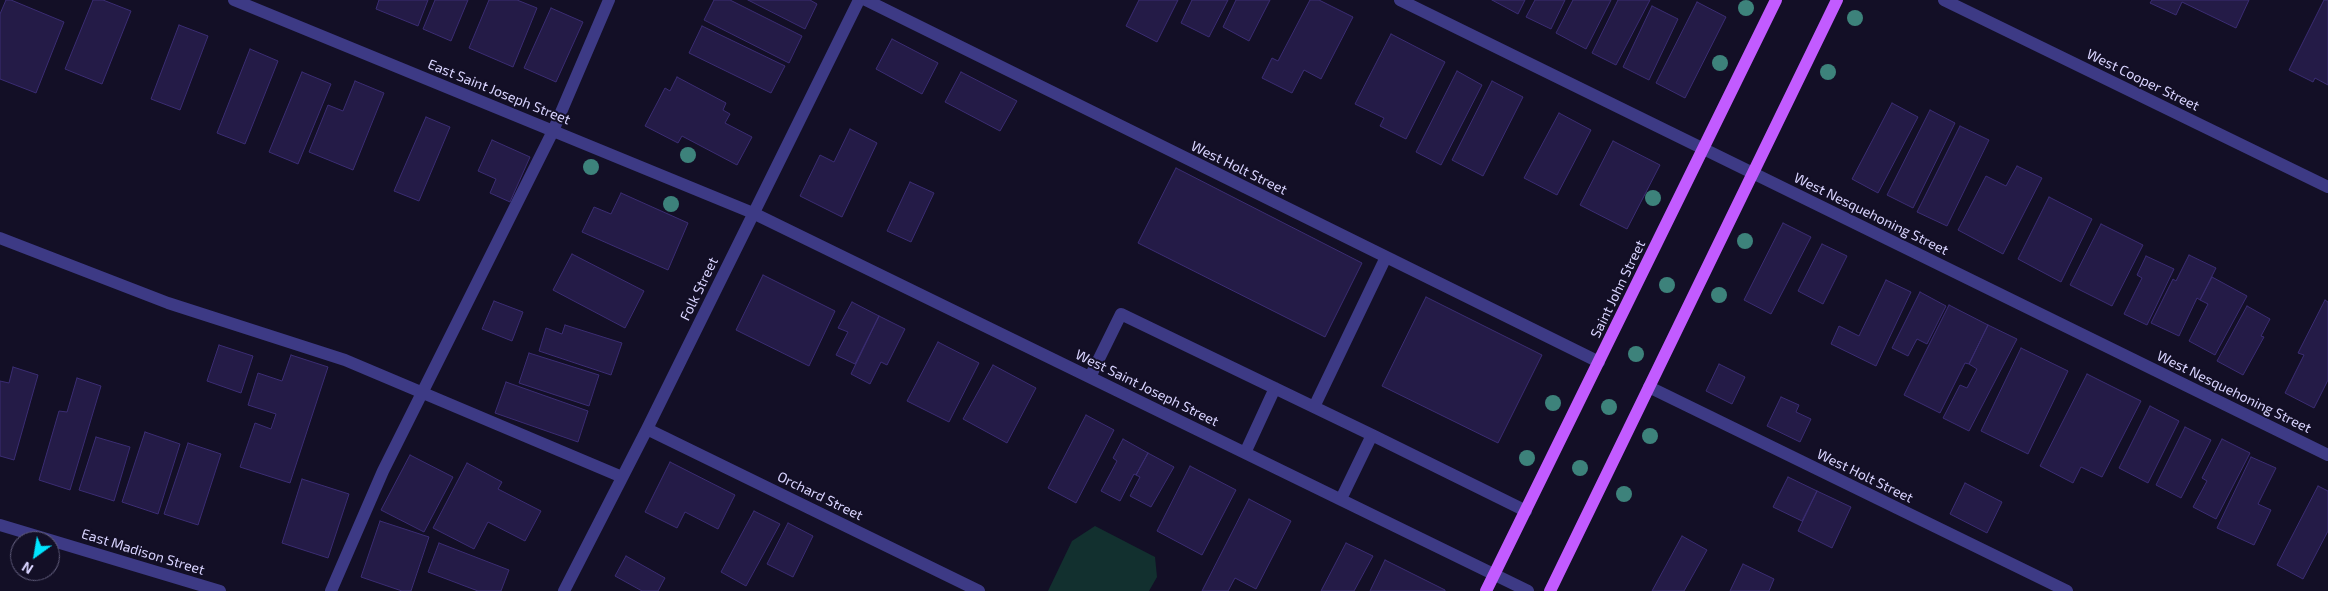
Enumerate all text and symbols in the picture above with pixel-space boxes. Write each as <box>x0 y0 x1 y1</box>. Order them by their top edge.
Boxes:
street label: West Cooper Street <box>2084 45 2202 115</box>
street label: East Saint Joseph Street <box>425 56 573 128</box>
street label: West Holt Street <box>1188 137 1290 199</box>
street label: West Nesquehoning Street <box>1791 169 1951 259</box>
street label: Saint John Street <box>1587 237 1649 341</box>
street label: Folk Street <box>676 254 722 324</box>
street label: West Saint Joseph Street <box>1073 346 1221 430</box>
street label: West Nesquehoning Street <box>2154 347 2314 437</box>
street label: West Holt Street <box>1814 445 1916 507</box>
street label: Orchard Street <box>775 468 865 524</box>
street label: East Madison Street <box>79 525 207 579</box>
north arrow <box>10 531 60 581</box>
text: N <box>19 558 36 578</box>

